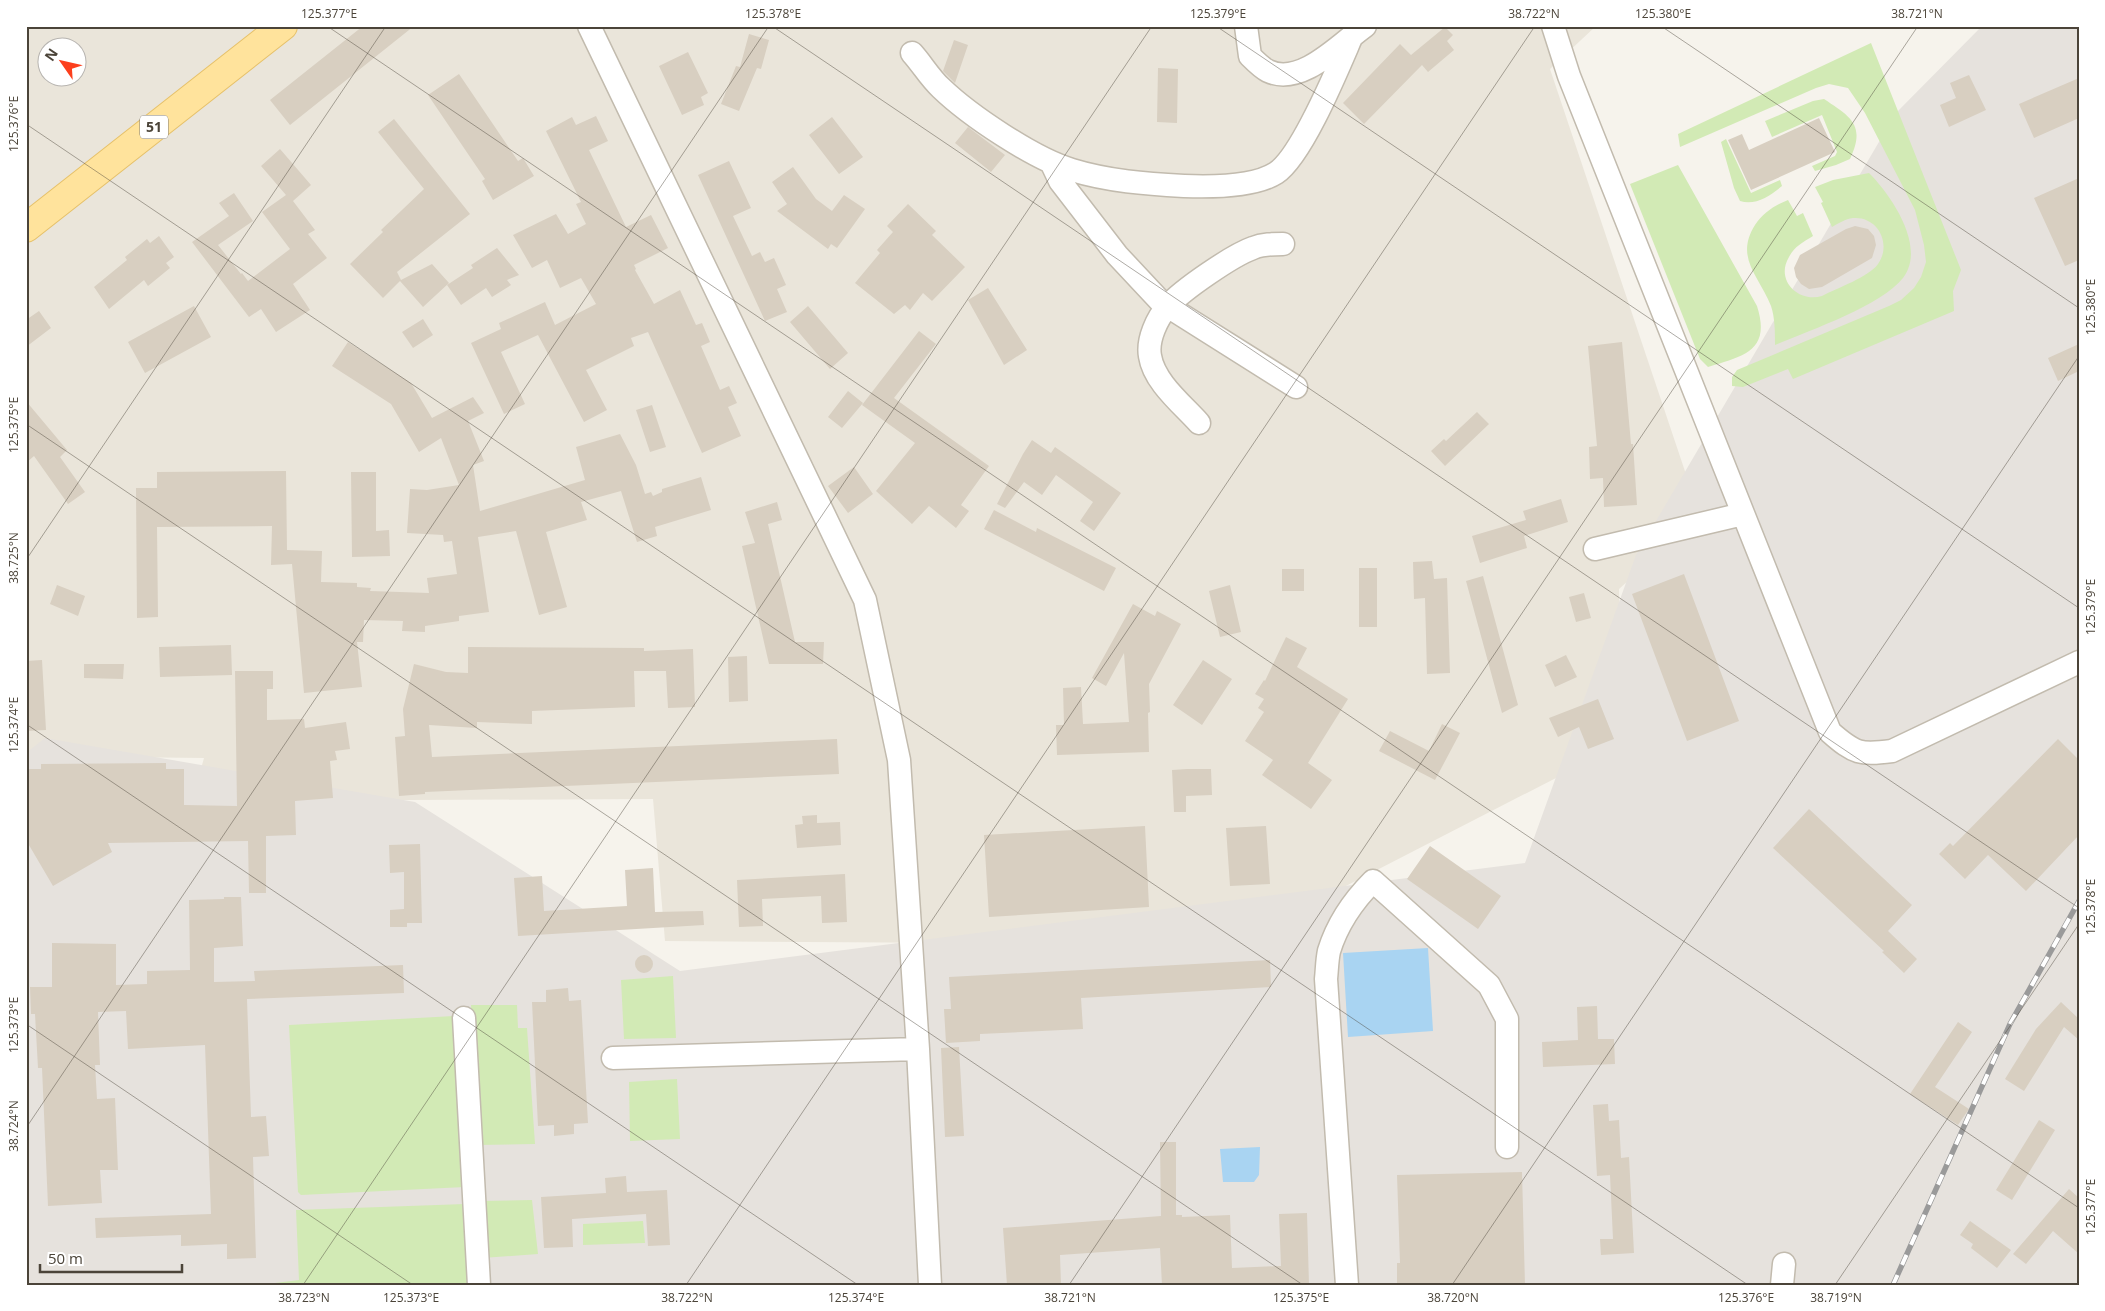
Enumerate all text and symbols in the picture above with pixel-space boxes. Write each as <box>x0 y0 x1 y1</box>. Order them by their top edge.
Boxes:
text: 125.377°E <box>301 5 357 22</box>
text: 125.378°E <box>745 5 801 22</box>
text: 125.379°E <box>1190 5 1246 22</box>
text: 38.722°N <box>1508 5 1560 22</box>
text: 125.380°E <box>1635 5 1691 22</box>
text: 38.721°N <box>1891 5 1943 22</box>
north arrow <box>38 38 88 88</box>
text: N <box>40 44 62 64</box>
text: 125.376°E <box>5 96 22 152</box>
road number: 51 <box>140 115 168 138</box>
text: 125.380°E <box>2082 279 2099 335</box>
text: 125.375°E <box>5 397 22 453</box>
text: 38.725°N <box>5 532 22 584</box>
text: 125.379°E <box>2082 579 2099 635</box>
text: 125.374°E <box>5 697 22 753</box>
text: 125.378°E <box>2082 879 2099 935</box>
text: 125.373°E <box>5 997 22 1053</box>
text: 38.724°N <box>5 1100 22 1152</box>
text: 125.377°E <box>2082 1179 2099 1235</box>
scale bar <box>40 1241 182 1273</box>
text: 50 m <box>48 1248 83 1268</box>
text: 38.723°N <box>278 1289 330 1306</box>
text: 125.373°E <box>383 1289 439 1306</box>
text: 38.722°N <box>661 1289 713 1306</box>
text: 125.374°E <box>828 1289 884 1306</box>
text: 38.721°N <box>1044 1289 1096 1306</box>
text: 125.375°E <box>1273 1289 1329 1306</box>
text: 38.720°N <box>1427 1289 1479 1306</box>
text: 125.376°E <box>1718 1289 1774 1306</box>
text: 38.719°N <box>1810 1289 1862 1306</box>

